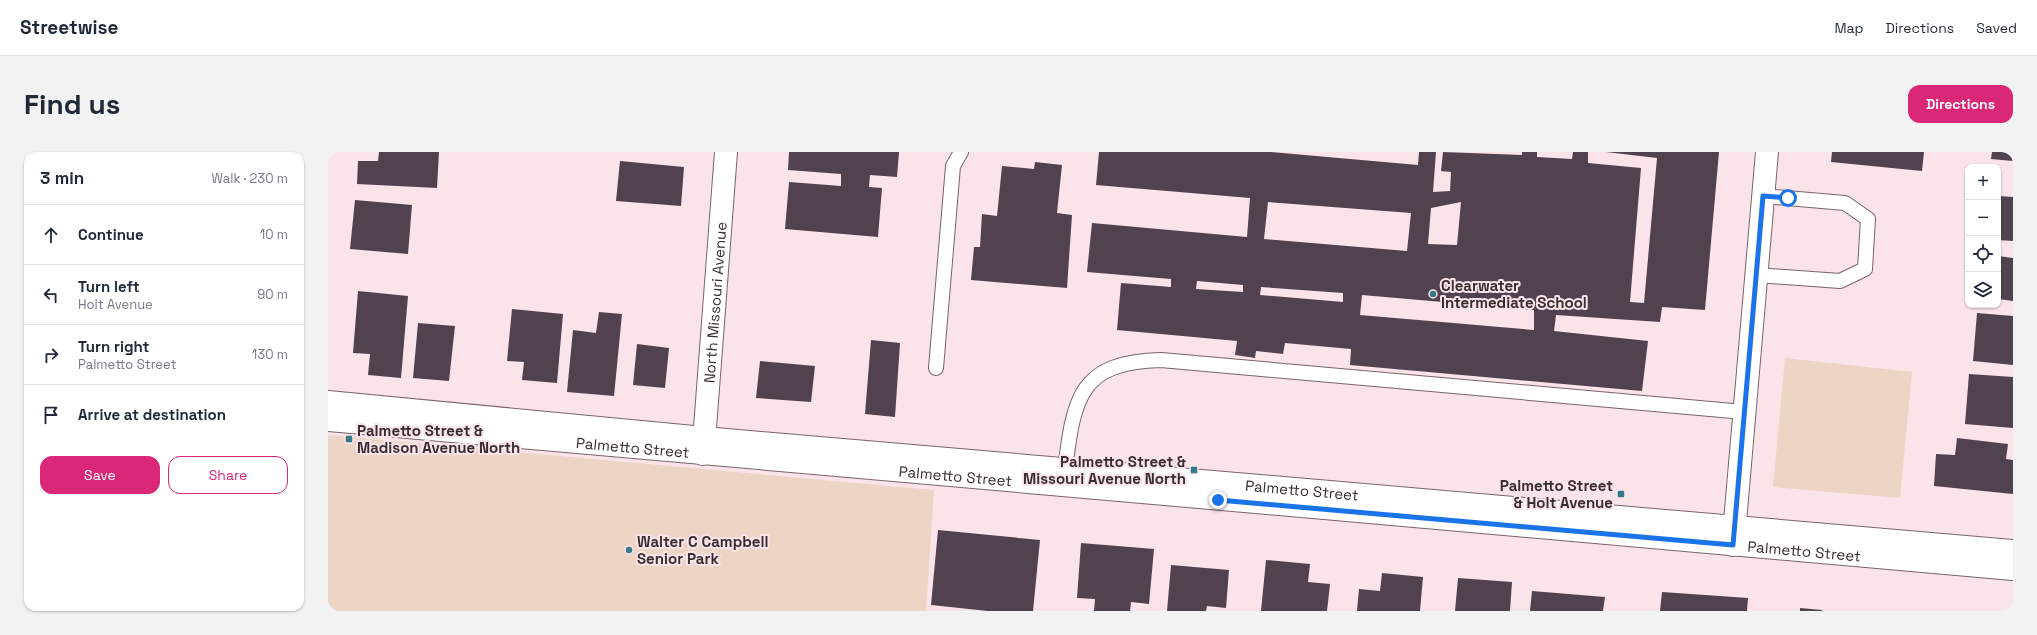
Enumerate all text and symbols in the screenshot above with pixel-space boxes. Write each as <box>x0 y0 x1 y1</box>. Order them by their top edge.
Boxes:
text: Streetwise <box>20 15 119 40</box>
text: Map <box>1834 19 1864 37</box>
text: Directions <box>1886 19 1954 37</box>
text: Saved <box>1976 19 2017 37</box>
button: Directions <box>1908 85 2013 123</box>
text: Find us <box>24 86 121 122</box>
map controls <box>1965 164 2001 308</box>
button: + <box>1965 164 2001 200</box>
text: 3 min <box>40 167 84 189</box>
text: Walk · 230 m <box>211 170 288 187</box>
route start <box>1779 189 1797 207</box>
button: − <box>1965 200 2001 236</box>
street label: North Missouri Avenue <box>699 221 730 384</box>
icon: ahead <box>40 224 62 246</box>
text: Continue <box>78 225 144 244</box>
text: 10 m <box>260 226 288 243</box>
button: locate <box>1965 236 2001 272</box>
button: layers <box>1965 272 2001 308</box>
place label: Clearwater Intermediate School <box>1441 276 1587 312</box>
text: Turn left <box>78 277 140 296</box>
icon: left <box>40 284 62 306</box>
text: 90 m <box>257 286 288 303</box>
marker: Clearwater Intermediate School <box>1428 289 1438 299</box>
text: Holt Avenue <box>78 296 153 313</box>
text: Turn right <box>78 337 149 356</box>
icon: right <box>40 344 62 366</box>
text: 130 m <box>252 346 288 363</box>
text: Palmetto Street <box>78 356 176 373</box>
icon: arrive <box>40 404 62 426</box>
text: Arrive at destination <box>78 405 226 424</box>
place label: Palmetto Street & Madison Avenue North <box>357 421 520 457</box>
street label: Palmetto Street <box>575 432 690 461</box>
marker: Palmetto Street & Madison Avenue North <box>344 434 354 444</box>
place label: Palmetto Street & Missouri Avenue North <box>1023 452 1186 488</box>
button: Save <box>40 456 160 494</box>
button: Share <box>168 456 288 494</box>
street label: Palmetto Street <box>898 461 1013 490</box>
marker: Palmetto Street & Missouri Avenue North <box>1189 465 1199 475</box>
street label: Palmetto Street <box>1245 475 1360 504</box>
place label: Palmetto Street & Holt Avenue <box>1500 476 1613 512</box>
marker: Palmetto Street & Holt Avenue <box>1616 489 1626 499</box>
route end <box>1209 491 1227 509</box>
place label: Walter C Campbell Senior Park <box>637 532 768 568</box>
street label: Palmetto Street <box>1747 536 1862 565</box>
marker: Walter C Campbell Senior Park <box>624 545 634 555</box>

